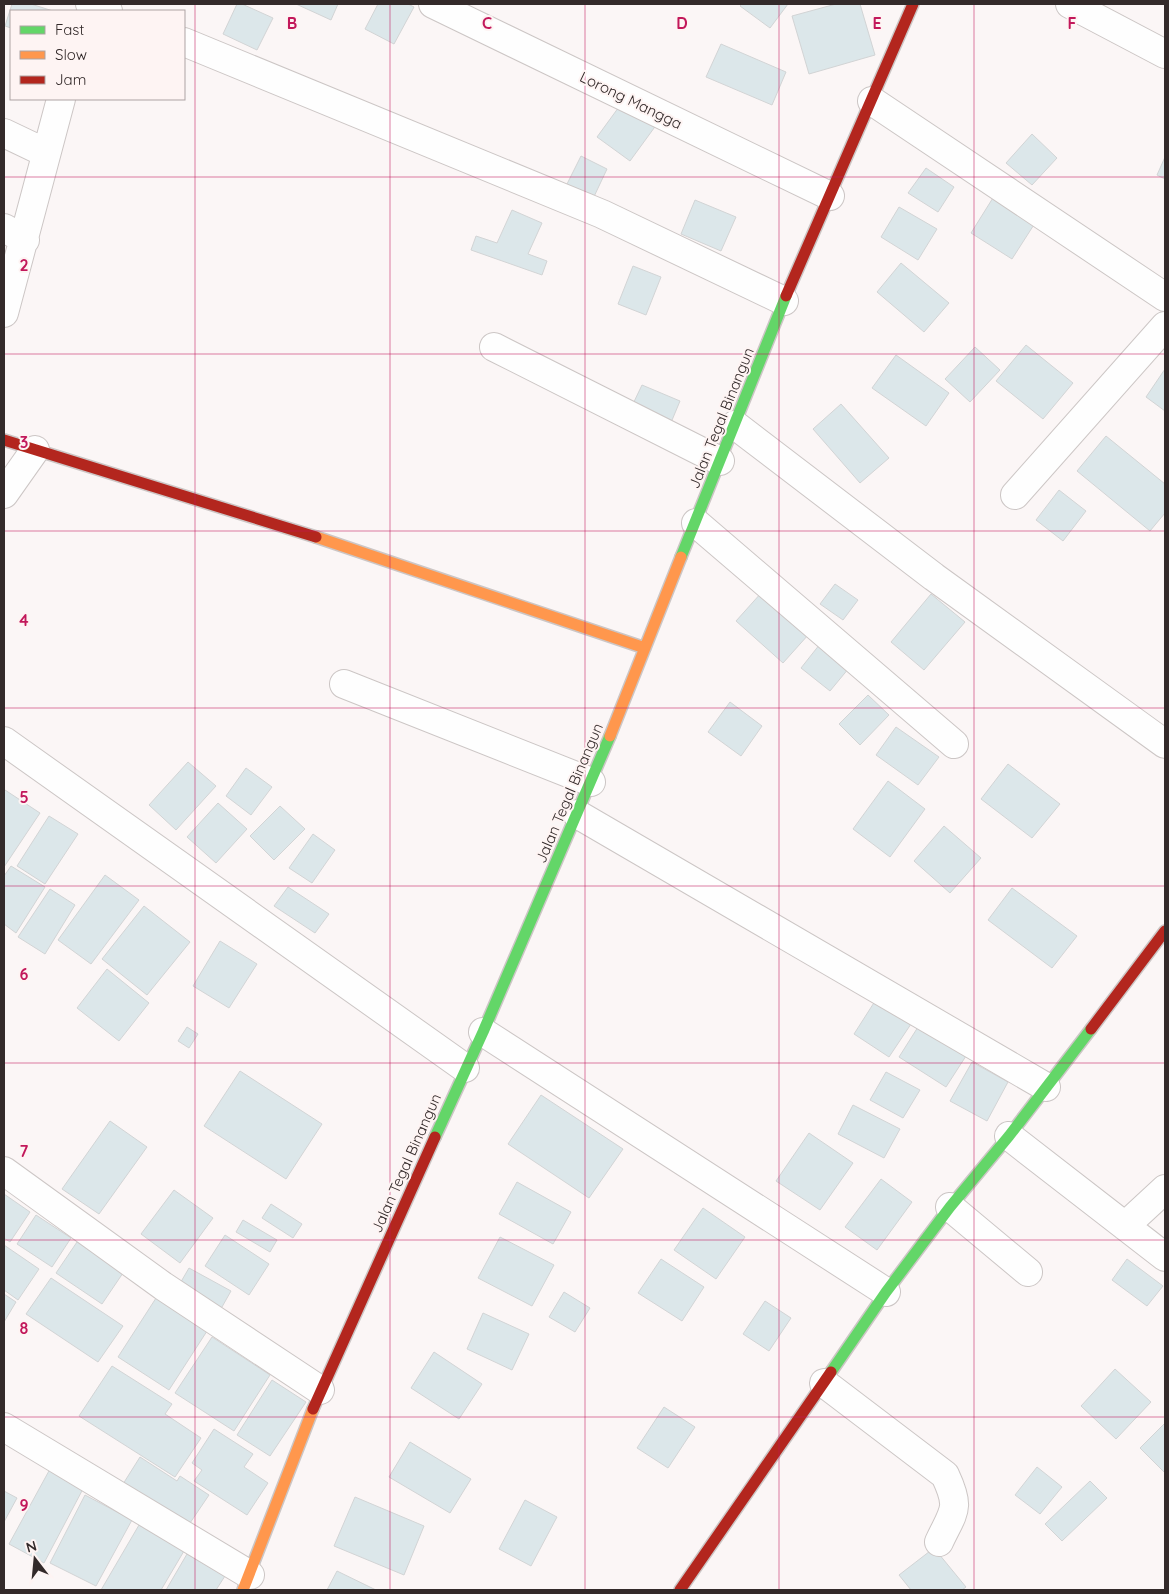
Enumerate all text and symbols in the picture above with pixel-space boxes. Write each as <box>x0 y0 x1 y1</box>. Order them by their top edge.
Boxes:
legend <box>10 10 185 100</box>
text: B <box>287 13 297 33</box>
text: C <box>482 13 492 33</box>
text: D <box>676 13 688 33</box>
text: E <box>872 13 882 33</box>
text: F <box>1068 13 1077 33</box>
text: Fast <box>55 20 84 39</box>
text: Slow <box>55 45 87 64</box>
street label: Lorong Mangga <box>577 67 685 133</box>
text: Jam <box>55 70 86 89</box>
text: 2 <box>19 255 29 275</box>
street label: Jalan Tegal Binangun <box>684 345 758 491</box>
text: 3 <box>20 432 28 452</box>
text: 4 <box>19 610 29 630</box>
street label: Jalan Tegal Binangun <box>531 720 607 866</box>
text: 5 <box>19 787 29 807</box>
text: 6 <box>20 964 29 984</box>
street label: Jalan Tegal Binangun <box>367 1090 445 1236</box>
text: 7 <box>20 1141 29 1161</box>
text: 8 <box>20 1318 29 1338</box>
text: 9 <box>19 1495 29 1515</box>
north arrow <box>10 1534 60 1584</box>
text: N <box>24 1536 39 1557</box>

